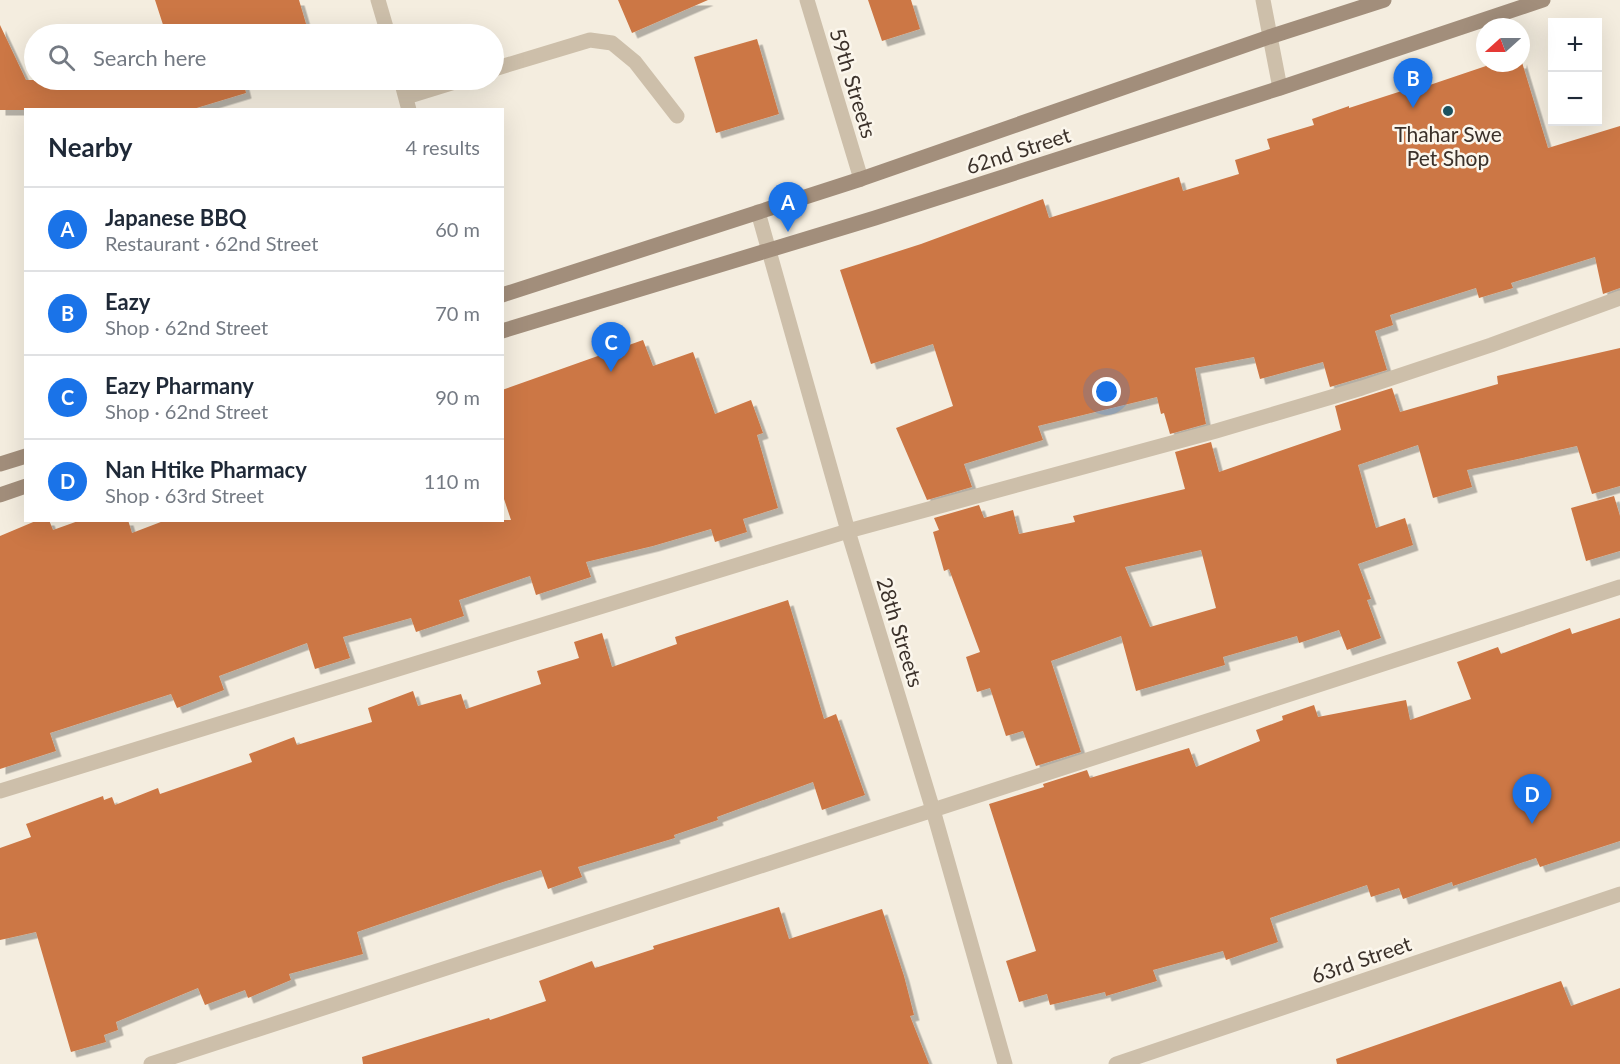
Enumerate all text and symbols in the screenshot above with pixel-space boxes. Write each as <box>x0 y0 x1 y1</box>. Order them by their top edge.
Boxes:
north arrow <box>1476 18 1530 72</box>
map controls <box>1548 18 1602 126</box>
button: + <box>1548 18 1602 72</box>
search box <box>24 24 504 90</box>
street label: 59th Streets <box>825 25 883 141</box>
icon: search <box>45 41 78 74</box>
text: Search here <box>93 44 206 71</box>
pin: B <box>1394 58 1432 108</box>
button: − <box>1548 72 1602 126</box>
marker: Thahar Swe Pet Shop <box>1441 104 1455 118</box>
street label: 62nd Street <box>963 121 1074 179</box>
place label: Thahar Swe Pet Shop <box>1394 121 1502 170</box>
text: Nearby <box>48 131 133 163</box>
text: 4 results <box>405 135 480 159</box>
pin: A <box>768 182 808 232</box>
text: Japanese BBQ <box>105 204 247 231</box>
text: A <box>61 217 74 241</box>
text: 60 m <box>435 217 480 241</box>
text: Restaurant · 62nd Street <box>105 231 318 255</box>
text: Eazy <box>105 288 150 315</box>
text: B <box>61 301 74 325</box>
text: 70 m <box>435 301 480 325</box>
text: Shop · 62nd Street <box>105 315 268 339</box>
pin: C <box>592 322 630 372</box>
text: Eazy Pharmany <box>105 372 254 399</box>
your location <box>1092 377 1121 406</box>
text: C <box>61 385 74 409</box>
text: 90 m <box>435 385 480 409</box>
text: Shop · 62nd Street <box>105 399 268 423</box>
text: Nan Htike Pharmacy <box>105 456 307 483</box>
text: D <box>60 469 75 493</box>
text: 110 m <box>424 469 480 493</box>
text: Shop · 63rd Street <box>105 483 264 507</box>
street label: 28th Streets <box>872 574 930 690</box>
pin: D <box>1512 774 1552 824</box>
street label: 63rd Street <box>1308 930 1415 988</box>

